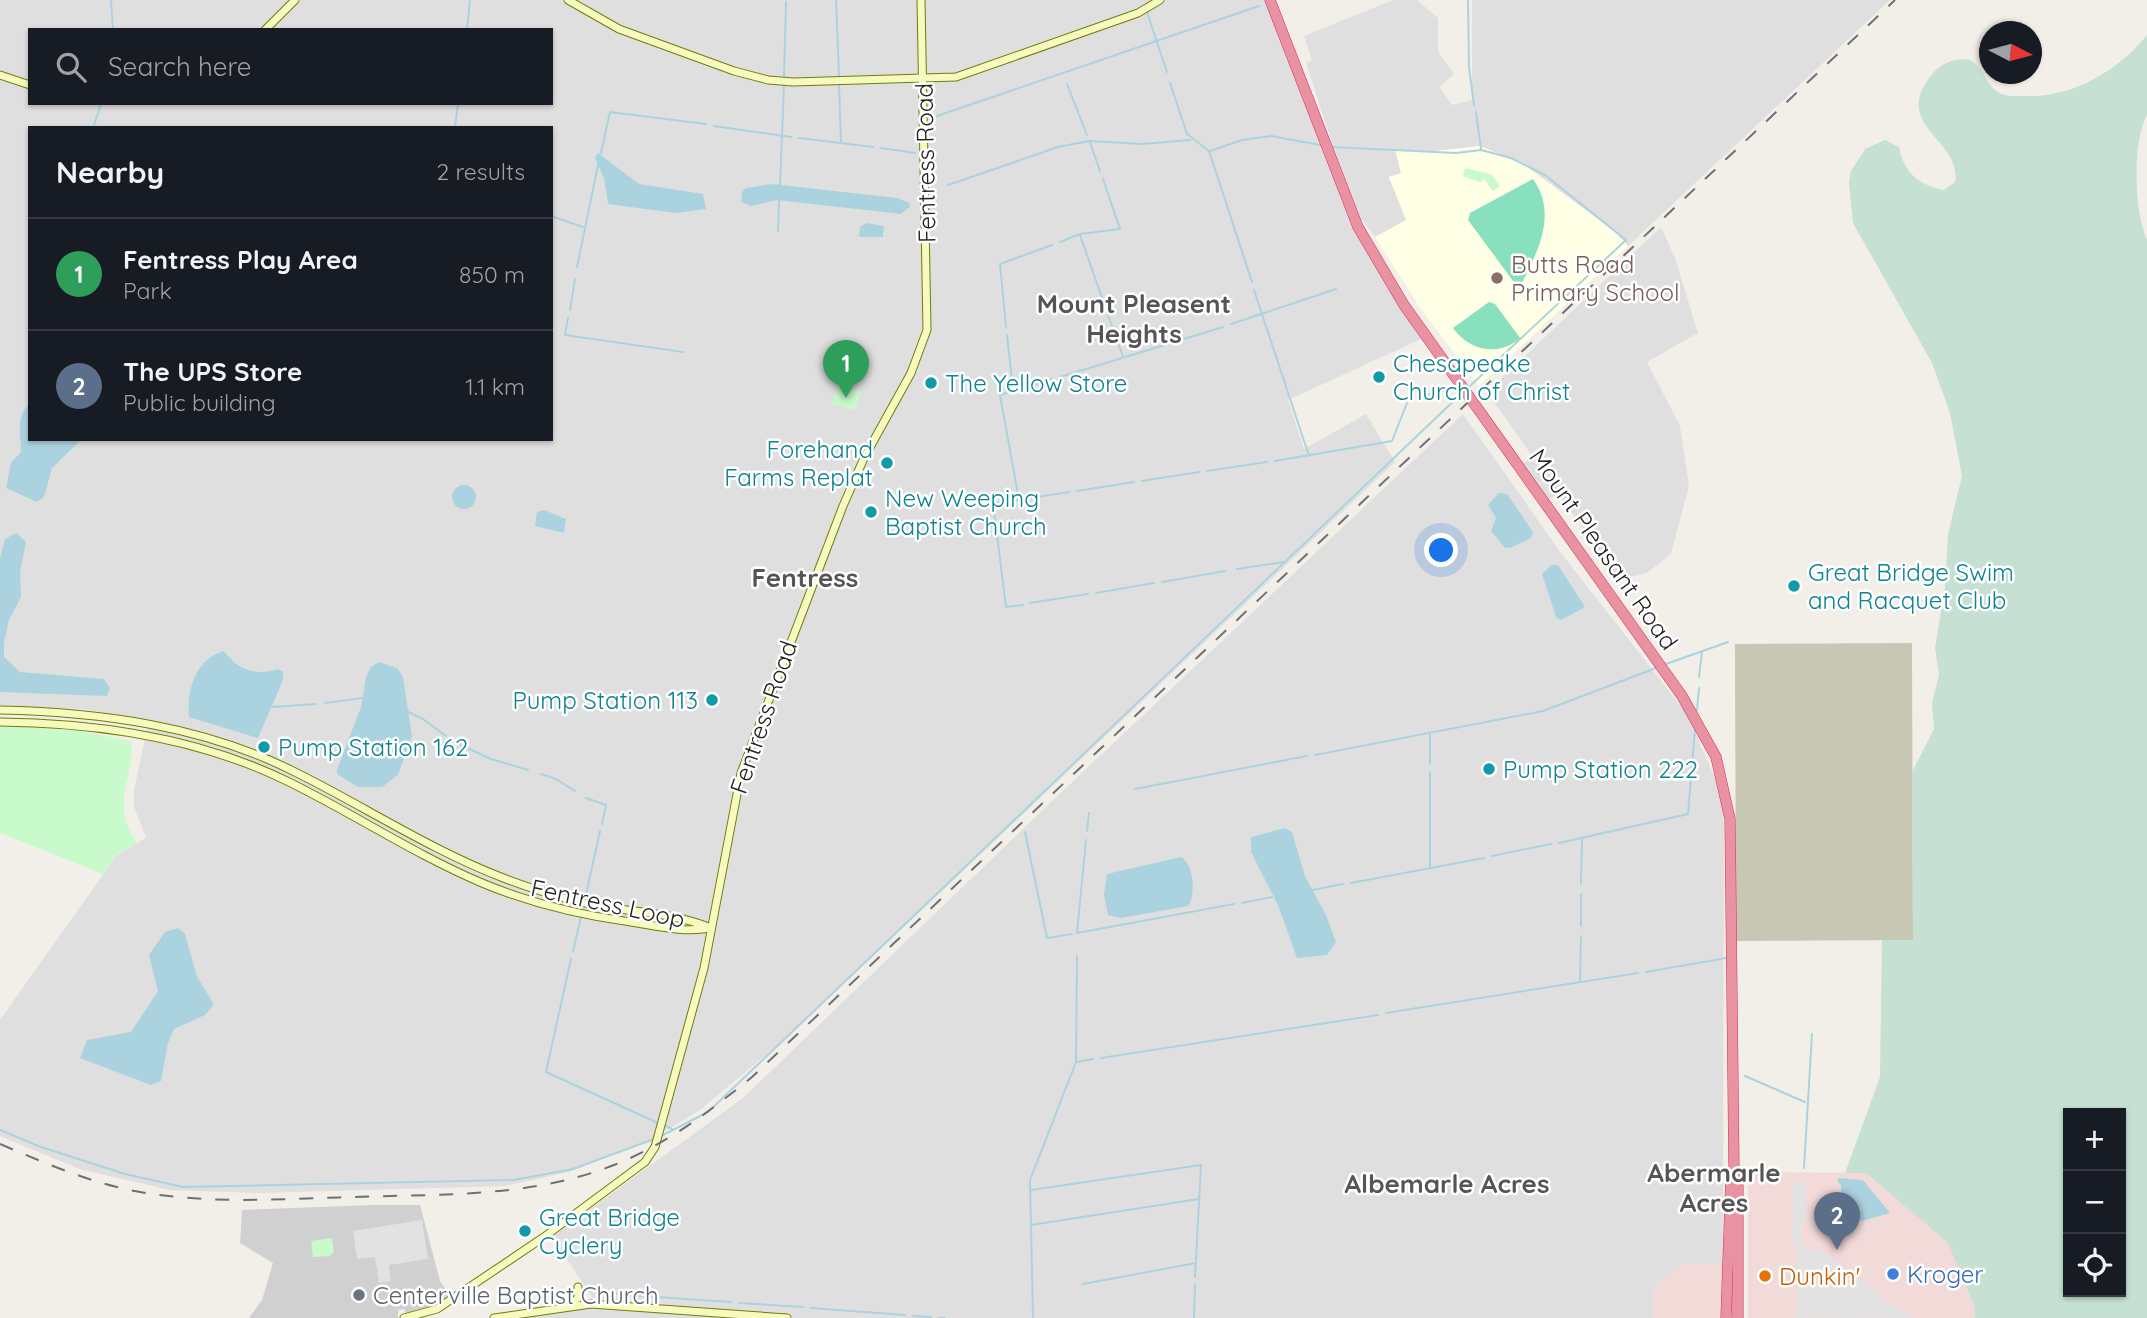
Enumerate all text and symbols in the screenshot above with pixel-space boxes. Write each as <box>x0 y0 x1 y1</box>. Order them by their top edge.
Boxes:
north arrow <box>1979 21 2042 84</box>
search box <box>28 28 553 105</box>
icon: search <box>52 48 90 86</box>
text: Search here <box>108 50 252 83</box>
street label: Fentress Road <box>909 83 941 243</box>
text: Nearby <box>56 153 164 191</box>
text: 2 results <box>436 157 525 186</box>
text: Fentress Play Area <box>123 243 358 276</box>
place label: Butts Road Primary School <box>1511 249 1680 307</box>
text: 1 <box>75 260 83 289</box>
text: 850 m <box>459 260 525 289</box>
marker: Butts Road Primary School <box>1489 270 1505 286</box>
text: Park <box>123 276 172 305</box>
district label: Mount Pleasent Heights <box>1037 287 1231 350</box>
pin: 1 <box>823 340 869 398</box>
place label: Chesapeake Church of Christ <box>1393 348 1570 406</box>
text: The UPS Store <box>123 355 302 388</box>
place label: The Yellow Store <box>945 368 1127 398</box>
marker: Chesapeake Church of Christ <box>1371 369 1387 385</box>
text: 2 <box>72 372 86 401</box>
text: 1.1 km <box>465 372 525 401</box>
marker: The Yellow Store <box>923 375 939 391</box>
text: Public building <box>123 388 276 417</box>
place label: Forehand Farms Replat <box>724 434 873 492</box>
street label: Mount Pleasant Road <box>1523 443 1685 655</box>
marker: Forehand Farms Replat <box>879 455 895 471</box>
place label: New Weeping Baptist Church <box>885 483 1047 541</box>
marker: New Weeping Baptist Church <box>863 504 879 520</box>
your location <box>1424 533 1458 567</box>
place label: Great Bridge Swim and Racquet Club <box>1808 557 2014 615</box>
district label: Fentress <box>752 561 858 594</box>
marker: Great Bridge Swim and Racquet Club <box>1786 578 1802 594</box>
street label: Fentress Road <box>723 637 803 797</box>
place label: Pump Station 113 <box>512 685 698 715</box>
marker: Pump Station 113 <box>704 692 720 708</box>
place label: Pump Station 162 <box>278 732 468 762</box>
marker: Pump Station 162 <box>256 739 272 755</box>
place label: Pump Station 222 <box>1503 754 1698 784</box>
marker: Pump Station 222 <box>1481 761 1497 777</box>
street label: Fentress Loop <box>528 872 688 934</box>
map controls <box>2063 1108 2126 1297</box>
button: + <box>2063 1108 2126 1171</box>
district label: Abermarle Acres <box>1647 1156 1781 1219</box>
district label: Albemarle Acres <box>1345 1167 1549 1200</box>
button: − <box>2063 1171 2126 1234</box>
pin: 2 <box>1814 1192 1860 1250</box>
place label: Great Bridge Cyclery <box>539 1202 680 1260</box>
marker: Great Bridge Cyclery <box>517 1223 533 1239</box>
button: locate <box>2063 1234 2126 1297</box>
place label: Kroger <box>1907 1259 1984 1289</box>
place label: Dunkin' <box>1779 1261 1860 1291</box>
marker: Kroger <box>1885 1266 1901 1282</box>
marker: Dunkin' <box>1757 1268 1773 1284</box>
place label: Centerville Baptist Church <box>373 1280 659 1310</box>
marker: Centerville Baptist Church <box>351 1287 367 1303</box>

